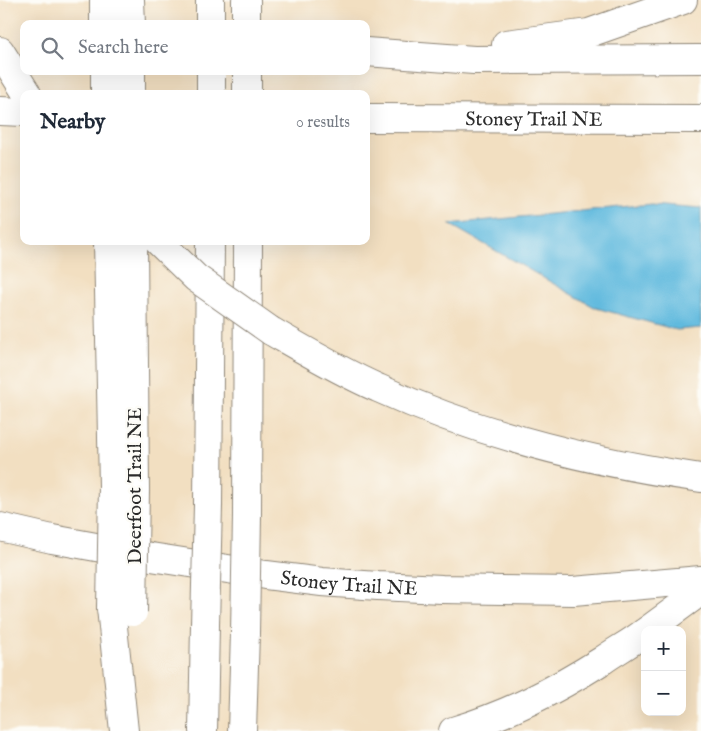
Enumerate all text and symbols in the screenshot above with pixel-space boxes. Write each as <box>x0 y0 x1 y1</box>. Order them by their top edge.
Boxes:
search box <box>20 20 370 75</box>
icon: search <box>38 34 66 62</box>
text: Search here <box>78 36 169 60</box>
street label: Stoney Trail NE <box>465 107 603 133</box>
text: Nearby <box>40 109 105 136</box>
text: 0 results <box>296 113 350 133</box>
street label: Deerfoot Trail NE <box>123 407 148 565</box>
street label: Stoney Trail NE <box>279 566 418 602</box>
map controls <box>641 626 686 716</box>
button: + <box>641 626 686 671</box>
button: − <box>641 671 686 716</box>

